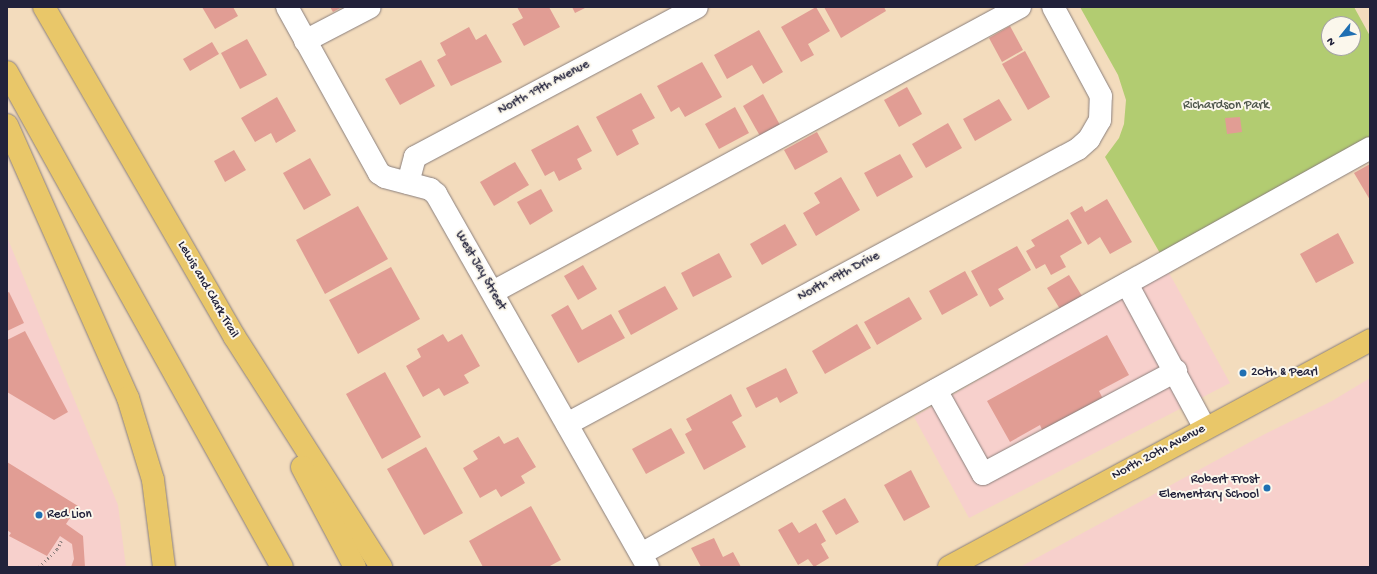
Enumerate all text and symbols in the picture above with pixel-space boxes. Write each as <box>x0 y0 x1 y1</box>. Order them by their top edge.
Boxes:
north arrow <box>1321 16 1361 56</box>
text: N <box>1324 35 1338 48</box>
street label: North 19th Avenue <box>496 57 592 119</box>
park label: Richardson Park <box>1183 98 1269 114</box>
street label: West Jay Street <box>451 228 509 314</box>
street label: Lewis and Clark Trail <box>173 239 241 341</box>
street label: North 19th Drive <box>795 249 883 305</box>
place label: 20th & Pearl <box>1251 365 1318 381</box>
marker: 20th & Pearl <box>1238 368 1248 378</box>
street label: North 20th Avenue <box>1110 422 1208 484</box>
place label: Robert Frost Elementary School <box>1159 473 1259 504</box>
marker: Robert Frost Elementary School <box>1262 483 1272 493</box>
place label: Red Lion <box>47 507 92 523</box>
marker: Red Lion <box>34 510 44 520</box>

